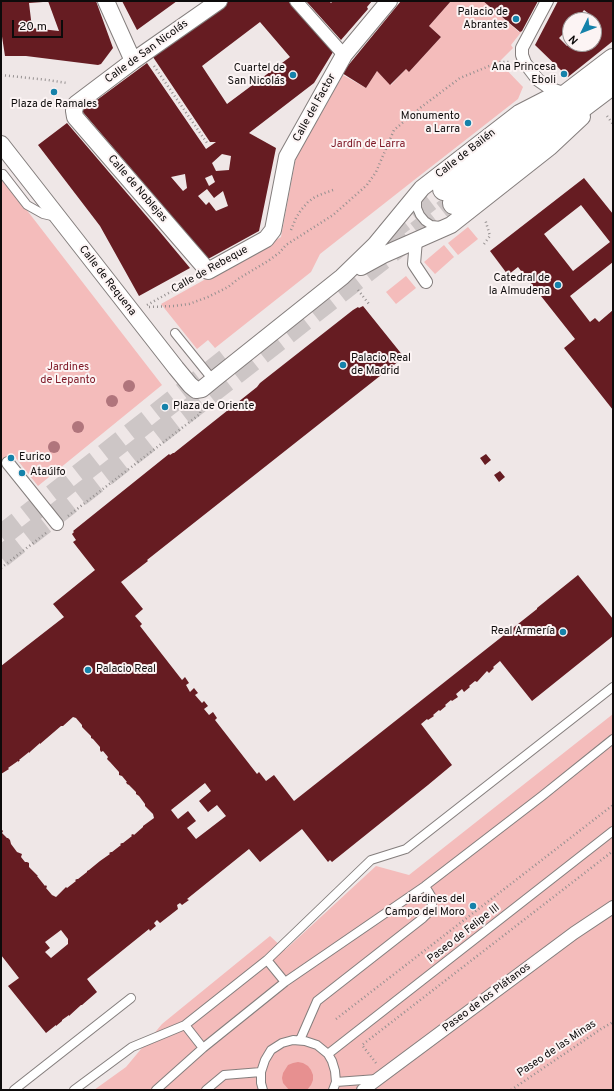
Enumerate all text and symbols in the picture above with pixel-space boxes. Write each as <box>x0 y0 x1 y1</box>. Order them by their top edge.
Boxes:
place label: Palacio de Abrantes <box>458 6 508 32</box>
scale bar <box>14 12 65 38</box>
north arrow <box>562 12 602 52</box>
marker: Palacio de Abrantes <box>511 14 521 24</box>
street label: Calle de San Nicolás <box>103 17 191 87</box>
text: 20 m <box>19 19 47 35</box>
text: N <box>566 32 582 47</box>
place label: Ana Princesa Eboli <box>491 61 556 87</box>
place label: Cuartel de San Nicolás <box>228 62 285 88</box>
marker: Ana Princesa Eboli <box>559 69 569 79</box>
marker: Cuartel de San Nicolás <box>288 70 298 80</box>
street label: Calle del Factor <box>291 72 339 144</box>
marker: Plaza de Ramales <box>49 87 59 97</box>
place label: Plaza de Ramales <box>11 98 97 112</box>
place label: Monumento a Larra <box>401 110 460 136</box>
marker: Monumento a Larra <box>463 118 473 128</box>
street label: Calle de Bailén <box>433 126 499 182</box>
park label: Jardín de Larra <box>331 138 405 152</box>
street label: Calle de Noblejas <box>104 153 170 225</box>
street label: Calle de Requena <box>76 243 138 319</box>
street label: Calle de Rebeque <box>169 243 251 297</box>
place label: Catedral de la Almudena <box>489 272 550 298</box>
marker: Catedral de la Almudena <box>553 280 563 290</box>
place label: Palacio Real de Madrid <box>351 352 411 378</box>
marker: Palacio Real de Madrid <box>338 360 348 370</box>
park label: Jardines de Lepanto <box>40 361 96 387</box>
place label: Plaza de Oriente <box>173 400 254 414</box>
marker: Plaza de Oriente <box>160 402 170 412</box>
place label: Eurico <box>19 451 51 465</box>
marker: Eurico <box>6 453 16 463</box>
place label: Ataúlfo <box>30 466 66 480</box>
marker: Ataúlfo <box>17 468 27 478</box>
place label: Real Armería <box>491 625 555 639</box>
marker: Real Armería <box>558 627 568 637</box>
place label: Palacio Real <box>96 663 156 677</box>
marker: Palacio Real <box>83 665 93 675</box>
place label: Jardines del Campo del Moro <box>385 893 465 919</box>
marker: Jardines del Campo del Moro <box>468 901 478 911</box>
street label: Paseo de Felipe III <box>425 902 503 966</box>
street label: Paseo de los Plátanos <box>440 961 534 1035</box>
street label: Paseo de las Minas <box>515 1018 599 1080</box>

